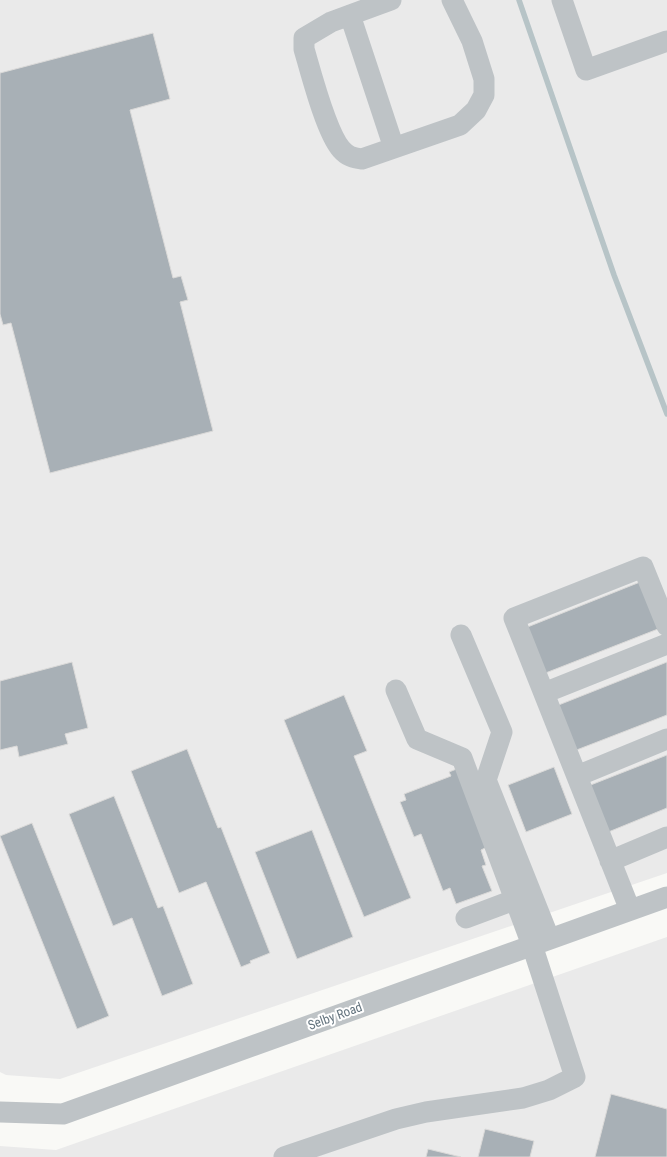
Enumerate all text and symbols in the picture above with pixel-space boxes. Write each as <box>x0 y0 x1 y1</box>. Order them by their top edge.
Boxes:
street label: Selby Road <box>306 999 364 1033</box>

